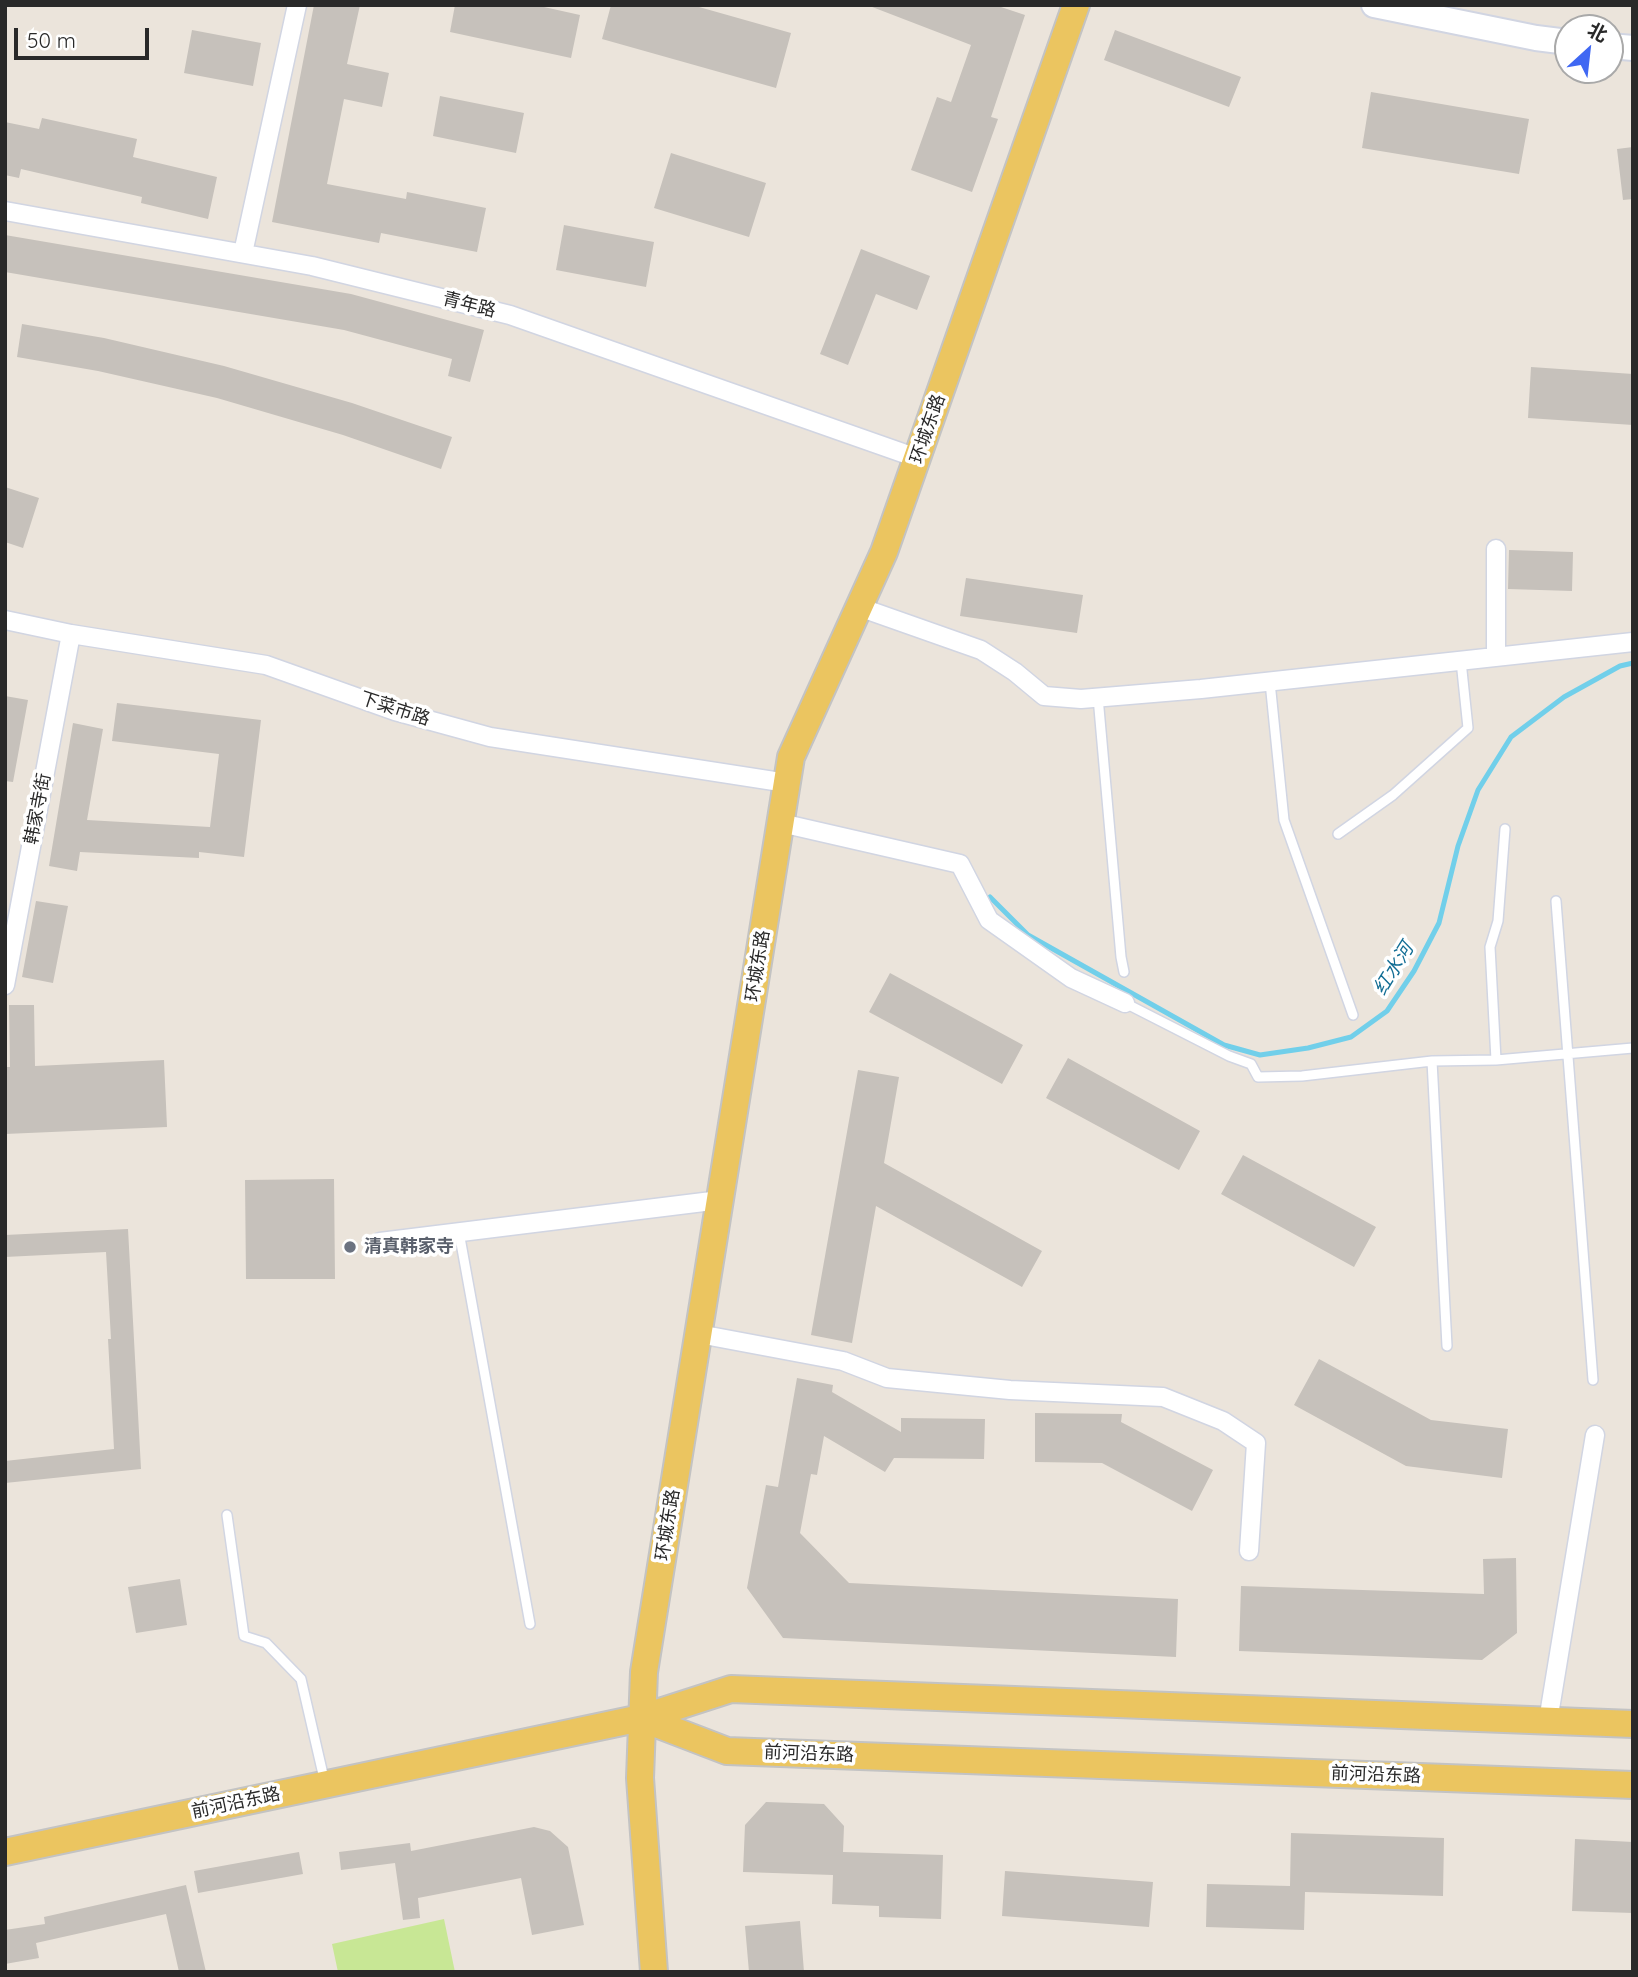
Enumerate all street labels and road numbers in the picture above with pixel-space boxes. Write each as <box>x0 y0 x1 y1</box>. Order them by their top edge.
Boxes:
street label: 青年路 <box>440 288 498 322</box>
street label: 环城东路 <box>906 391 950 467</box>
street label: 下菜市路 <box>357 688 433 730</box>
street label: 韩家寺街 <box>21 772 55 846</box>
street label: 环城东路 <box>742 929 774 1003</box>
street label: 环城东路 <box>652 1488 684 1562</box>
street label: 前河沿东路 <box>764 1742 854 1766</box>
street label: 前河沿东路 <box>1331 1763 1421 1787</box>
street label: 前河沿东路 <box>190 1783 282 1823</box>

